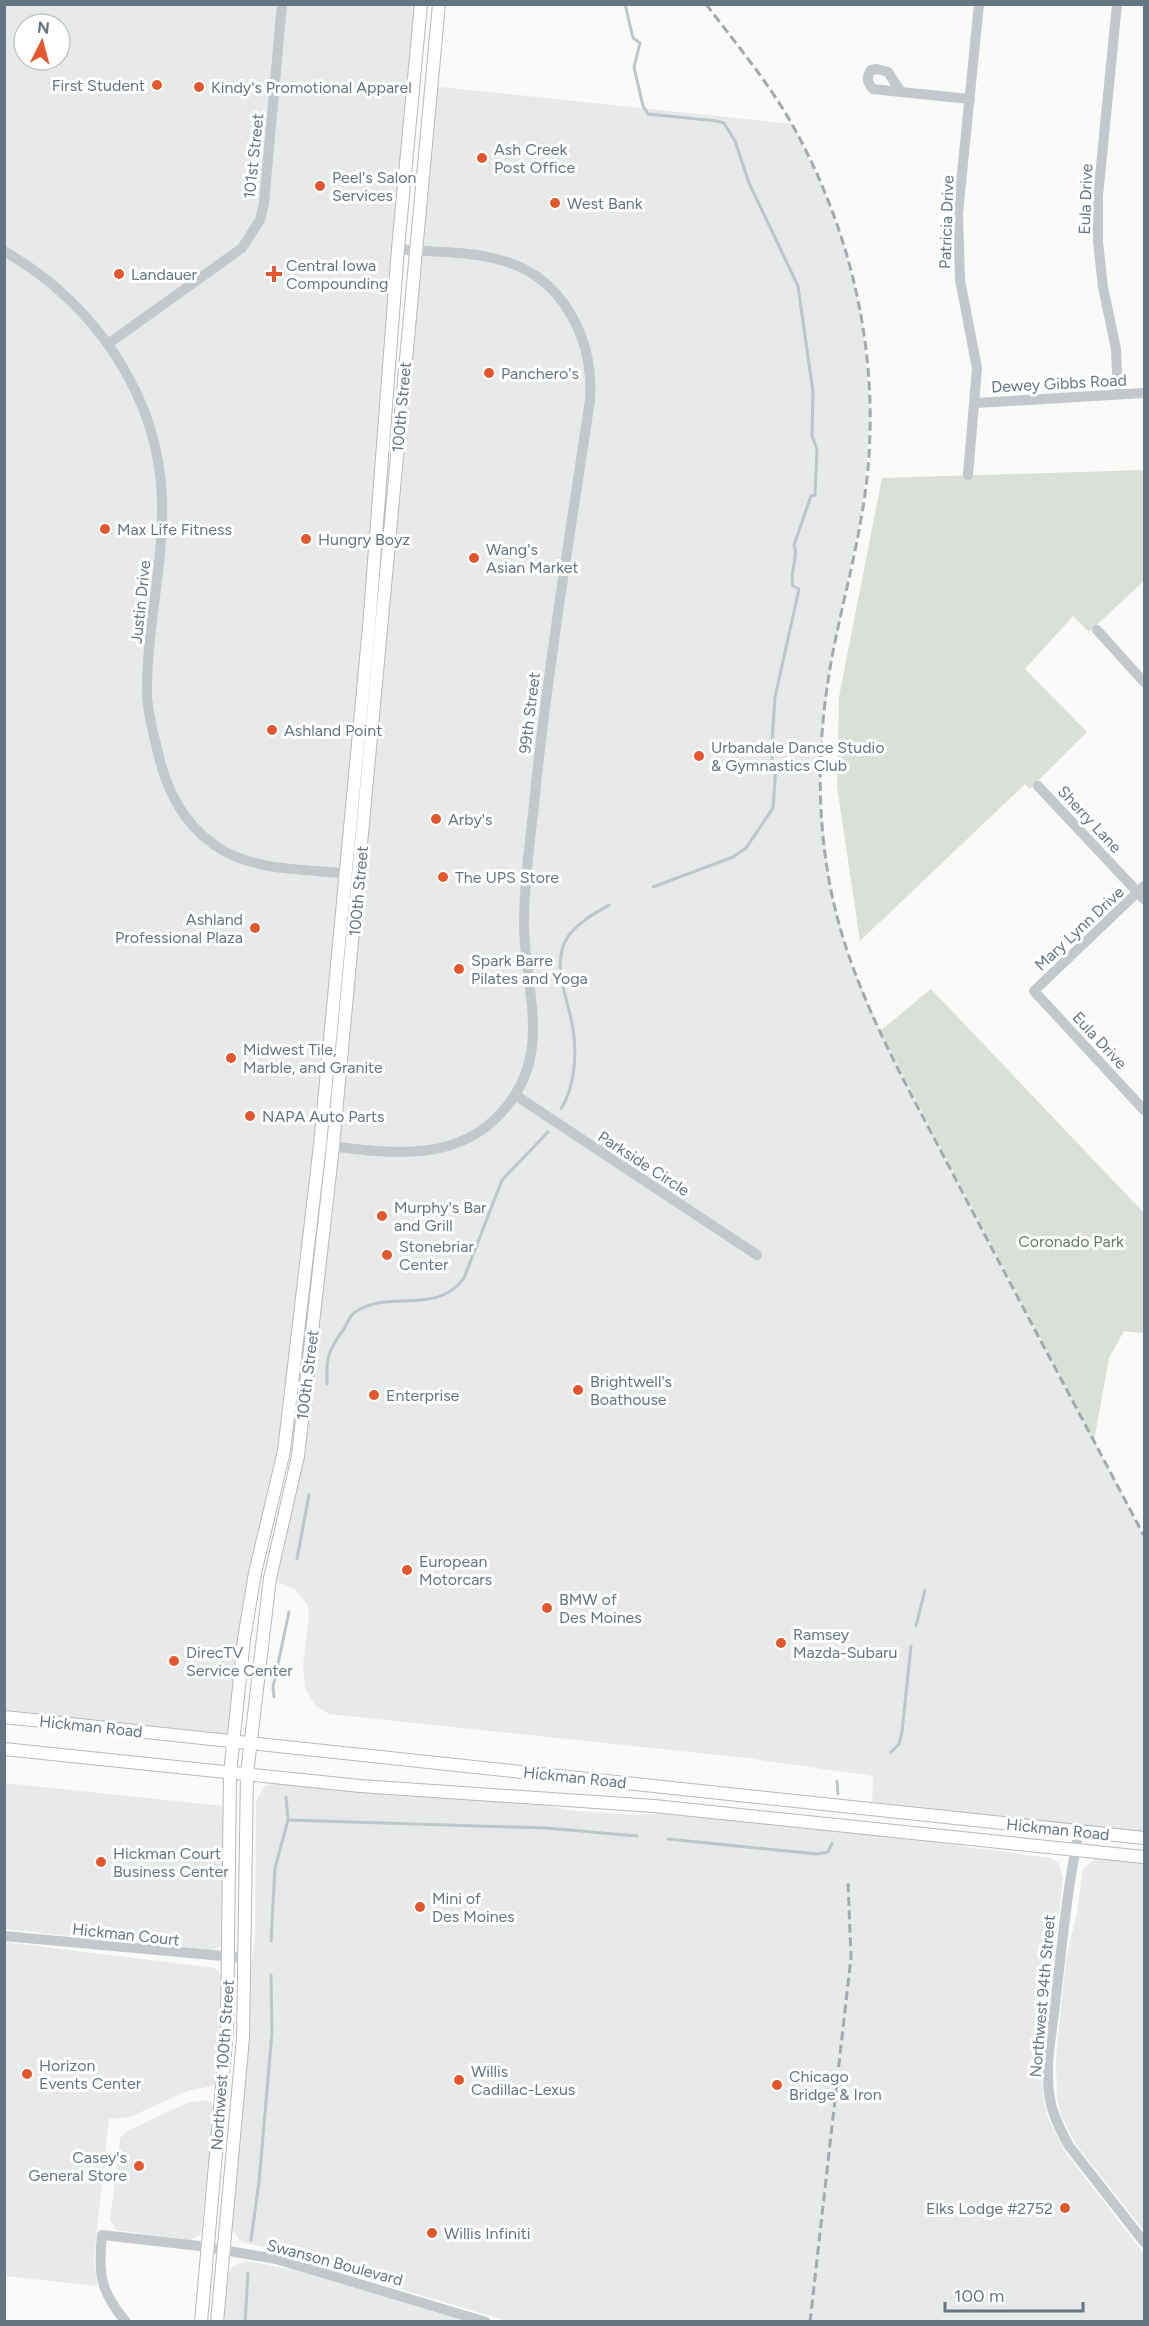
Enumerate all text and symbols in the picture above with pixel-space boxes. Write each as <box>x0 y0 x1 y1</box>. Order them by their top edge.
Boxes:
north arrow <box>12 12 72 72</box>
text: N <box>36 17 51 38</box>
place label: First Student <box>52 76 145 95</box>
marker: First Student <box>150 78 164 92</box>
place label: Kindy's Promotional Apparel <box>211 78 412 97</box>
marker: Kindy's Promotional Apparel <box>192 80 206 94</box>
street label: 101st Street <box>240 112 267 200</box>
place label: Ash Creek Post Office <box>494 140 575 177</box>
marker: Ash Creek Post Office <box>475 151 489 165</box>
street label: Eula Drive <box>1075 163 1096 235</box>
place label: Peel's Salon Services <box>332 168 416 205</box>
street label: Patricia Drive <box>935 175 958 269</box>
marker: Peel's Salon Services <box>313 179 327 193</box>
place label: West Bank <box>567 194 643 213</box>
marker: West Bank <box>548 196 562 210</box>
place label: Central Iowa Compounding <box>286 256 388 293</box>
place label: Landauer <box>131 265 198 284</box>
marker: Landauer <box>112 267 126 281</box>
marker: Central Iowa Compounding <box>267 267 281 281</box>
street label: 100th Street <box>388 361 415 453</box>
place label: Panchero's <box>501 364 579 383</box>
marker: Panchero's <box>482 366 496 380</box>
street label: Dewey Gibbs Road <box>991 370 1127 397</box>
place label: Max Life Fitness <box>117 520 232 539</box>
marker: Max Life Fitness <box>98 522 112 536</box>
place label: Hungry Boyz <box>318 530 410 549</box>
marker: Hungry Boyz <box>299 532 313 546</box>
place label: Wang's Asian Market <box>486 540 579 577</box>
marker: Wang's Asian Market <box>467 551 481 565</box>
street label: Justin Drive <box>127 559 154 645</box>
street label: 99th Street <box>515 671 544 755</box>
place label: Ashland Point <box>284 721 382 740</box>
marker: Ashland Point <box>265 723 279 737</box>
place label: Urbandale Dance Studio & Gymnastics Club <box>711 738 885 775</box>
marker: Urbandale Dance Studio & Gymnastics Club <box>692 749 706 763</box>
street label: Sherry Lane <box>1054 782 1126 857</box>
place label: Arby's <box>448 810 492 829</box>
marker: Arby's <box>429 812 443 826</box>
street label: 100th Street <box>345 845 372 937</box>
place label: The UPS Store <box>455 868 559 887</box>
marker: The UPS Store <box>436 870 450 884</box>
street label: Mary Lynn Drive <box>1031 882 1128 975</box>
place label: Ashland Professional Plaza <box>115 910 243 947</box>
marker: Ashland Professional Plaza <box>248 921 262 935</box>
place label: Spark Barre Pilates and Yoga <box>471 951 588 988</box>
marker: Spark Barre Pilates and Yoga <box>452 962 466 976</box>
street label: Eula Drive <box>1068 1008 1131 1073</box>
place label: Midwest Tile, Marble, and Granite <box>243 1040 383 1077</box>
marker: Midwest Tile, Marble, and Granite <box>224 1051 238 1065</box>
place label: NAPA Auto Parts <box>262 1107 384 1126</box>
marker: NAPA Auto Parts <box>243 1109 257 1123</box>
street label: Parkside Circle <box>594 1127 693 1200</box>
place label: Murphy's Bar and Grill <box>394 1198 487 1235</box>
marker: Murphy's Bar and Grill <box>375 1209 389 1223</box>
park label: Coronado Park <box>1018 1232 1124 1251</box>
place label: Stonebriar Center <box>399 1237 474 1274</box>
marker: Stonebriar Center <box>380 1248 394 1262</box>
street label: 100th Street <box>293 1329 322 1421</box>
place label: Brightwell's Boathouse <box>590 1372 672 1409</box>
marker: Brightwell's Boathouse <box>571 1383 585 1397</box>
place label: Enterprise <box>386 1386 460 1405</box>
marker: Enterprise <box>367 1388 381 1402</box>
place label: European Motorcars <box>419 1552 492 1589</box>
marker: European Motorcars <box>400 1563 414 1577</box>
place label: BMW of Des Moines <box>559 1590 642 1627</box>
marker: BMW of Des Moines <box>540 1601 554 1615</box>
place label: Ramsey Mazda-Subaru <box>793 1625 897 1662</box>
marker: Ramsey Mazda-Subaru <box>774 1636 788 1650</box>
place label: DirecTV Service Center <box>186 1643 293 1680</box>
marker: DirecTV Service Center <box>167 1654 181 1668</box>
street label: Hickman Road <box>38 1712 143 1741</box>
street label: Hickman Road <box>522 1763 627 1792</box>
street label: Hickman Road <box>1005 1815 1110 1844</box>
place label: Hickman Court Business Center <box>113 1844 229 1881</box>
marker: Hickman Court Business Center <box>94 1855 108 1869</box>
place label: Mini of Des Moines <box>432 1889 515 1926</box>
marker: Mini of Des Moines <box>413 1900 427 1914</box>
street label: Northwest 94th Street <box>1026 1914 1059 2078</box>
street label: Hickman Court <box>71 1919 181 1950</box>
street label: Northwest 100th Street <box>207 1979 238 2151</box>
place label: Horizon Events Center <box>39 2056 142 2093</box>
place label: Willis Cadillac-Lexus <box>471 2062 575 2099</box>
marker: Horizon Events Center <box>20 2067 34 2081</box>
place label: Chicago Bridge & Iron <box>789 2067 882 2104</box>
marker: Willis Cadillac-Lexus <box>452 2073 466 2087</box>
marker: Chicago Bridge & Iron <box>770 2078 784 2092</box>
place label: Casey's General Store <box>28 2148 127 2185</box>
marker: Casey's General Store <box>132 2159 146 2173</box>
place label: Elks Lodge #2752 <box>926 2199 1053 2218</box>
marker: Elks Lodge #2752 <box>1058 2201 1072 2215</box>
place label: Willis Infiniti <box>444 2224 531 2243</box>
marker: Willis Infiniti <box>425 2226 439 2240</box>
street label: Swanson Boulevard <box>265 2235 405 2290</box>
scale bar <box>945 2275 1083 2313</box>
text: 100 m <box>954 2285 1004 2307</box>

